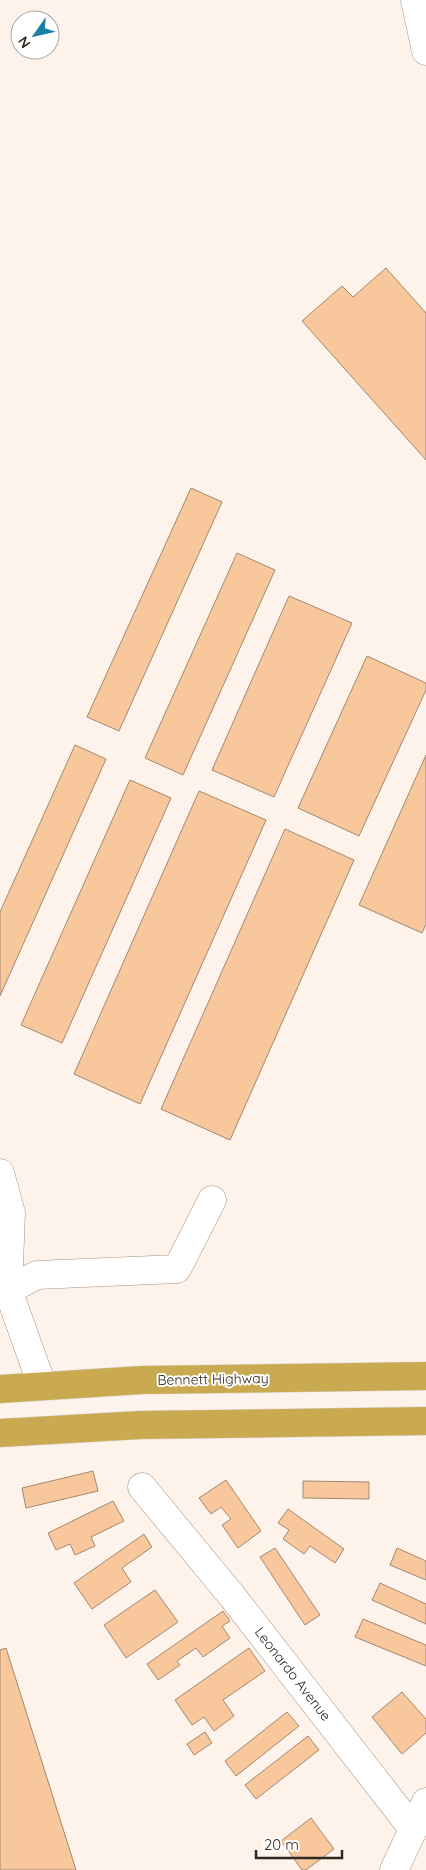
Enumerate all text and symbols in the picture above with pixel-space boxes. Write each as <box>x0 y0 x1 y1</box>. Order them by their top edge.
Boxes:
north arrow <box>10 10 60 60</box>
text: N <box>14 33 35 52</box>
street label: Bennett Highway <box>157 1369 269 1389</box>
street label: Leonardo Avenue <box>251 1623 335 1725</box>
scale bar <box>256 1828 342 1860</box>
text: 20 m <box>264 1835 299 1854</box>

